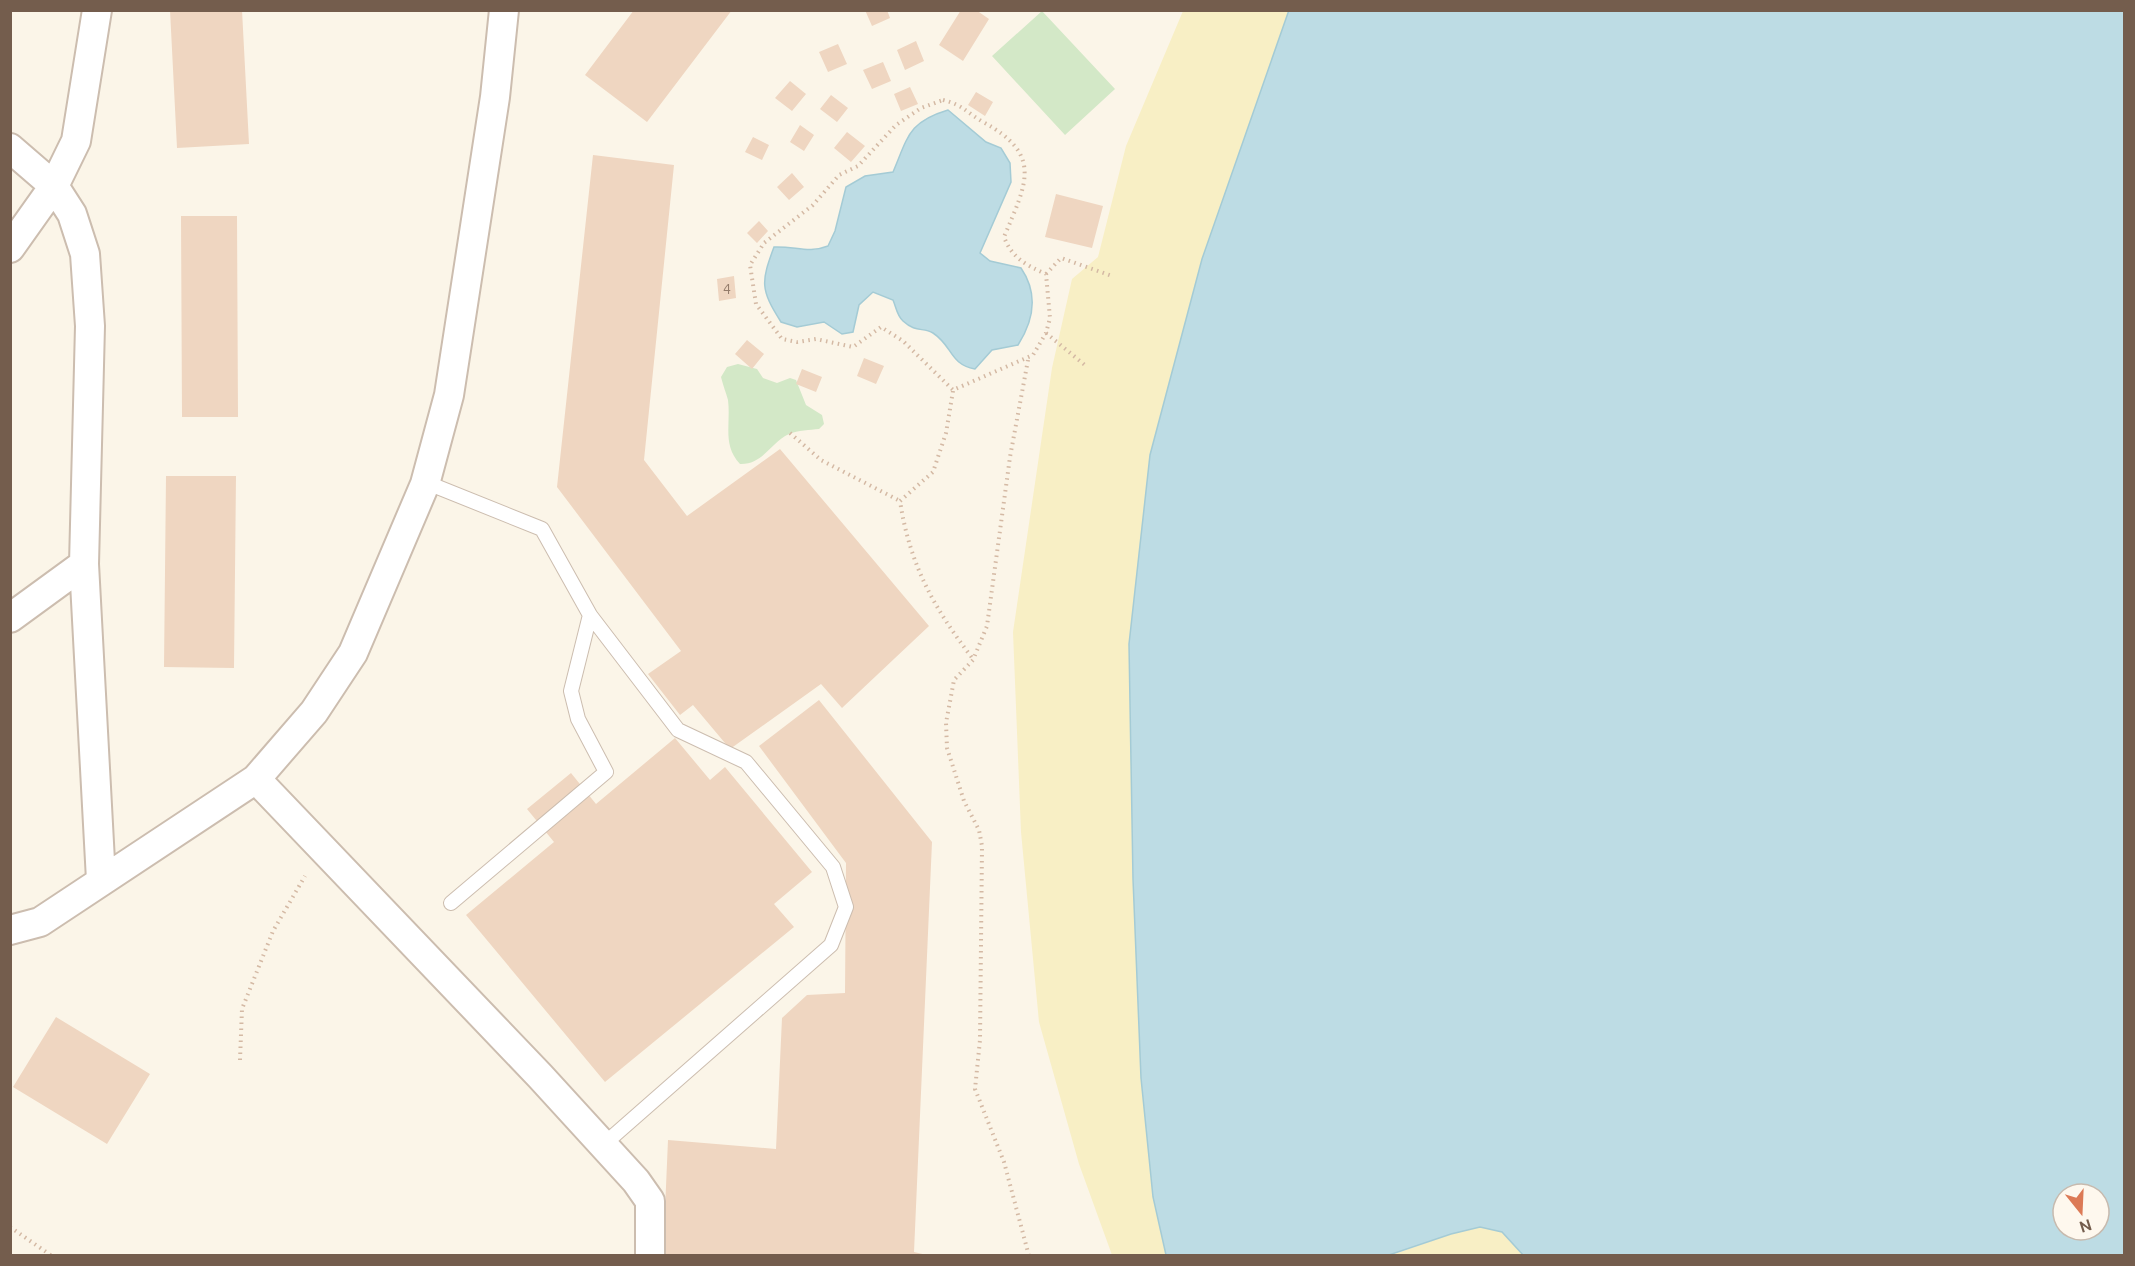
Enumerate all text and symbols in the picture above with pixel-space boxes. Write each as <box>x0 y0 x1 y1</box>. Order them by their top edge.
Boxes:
house number: 4 <box>723 281 731 297</box>
north arrow <box>2051 1182 2111 1242</box>
text: N <box>2077 1216 2094 1237</box>

